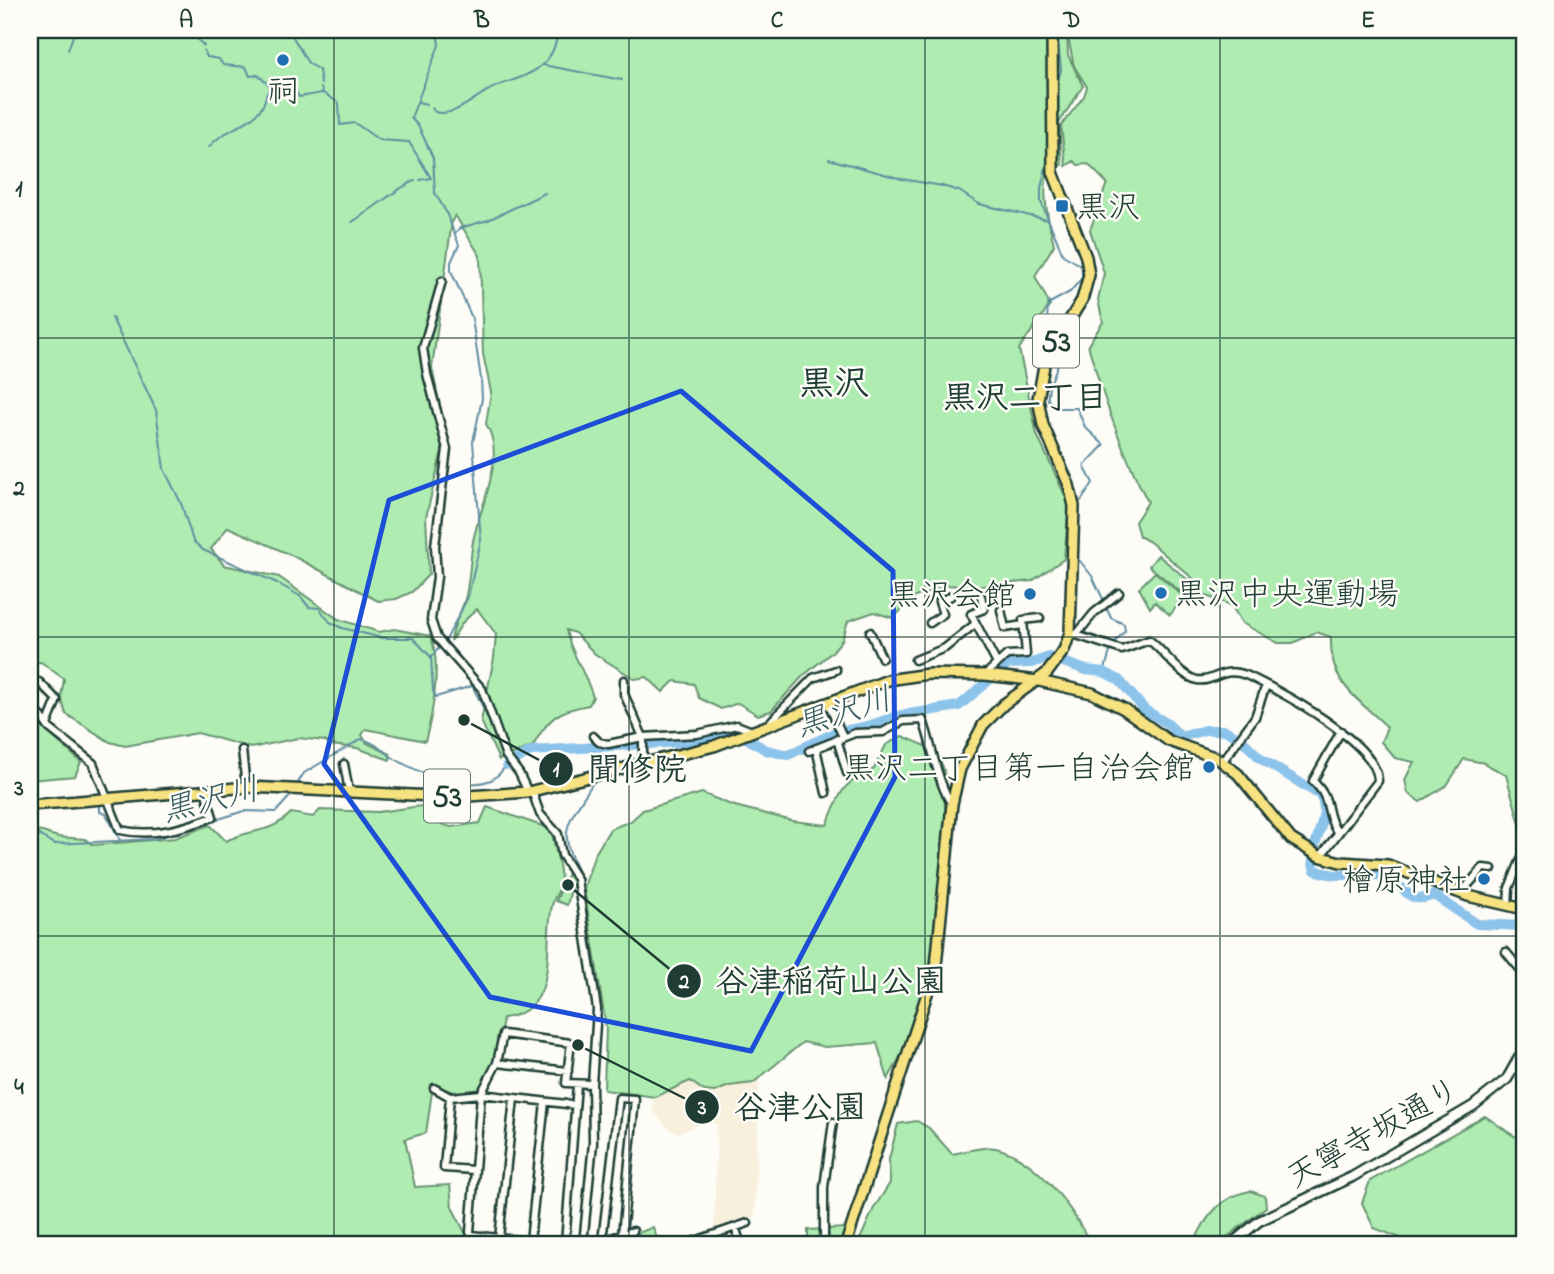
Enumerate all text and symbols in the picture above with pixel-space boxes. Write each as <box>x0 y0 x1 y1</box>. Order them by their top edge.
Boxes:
text: A <box>179 5 193 38</box>
text: B <box>473 5 490 38</box>
text: C <box>771 5 784 38</box>
text: D <box>1063 5 1080 38</box>
text: E <box>1361 5 1375 38</box>
marker: 祠 <box>275 52 291 68</box>
place label: 祠 <box>267 70 299 117</box>
text: 1 <box>15 174 23 207</box>
place label: 黒沢 <box>1076 186 1140 233</box>
marker: 黒沢 <box>1054 198 1070 214</box>
road number: 53 <box>1033 314 1079 368</box>
district label: 黒沢 <box>799 360 869 411</box>
district label: 黒沢二丁目 <box>943 376 1108 424</box>
text: 2 <box>12 473 25 506</box>
place label: 黒沢中央運動場 <box>1175 573 1399 620</box>
place label: 黒沢会館 <box>888 574 1016 621</box>
marker: 黒沢中央運動場 <box>1153 585 1169 601</box>
marker: 黒沢会館 <box>1022 586 1038 602</box>
water label: 黒沢川 <box>790 676 899 751</box>
callout: 聞修院 <box>538 742 700 796</box>
place label: 黒沢二丁目第一自治会館 <box>843 747 1195 794</box>
text: 聞修院 <box>588 748 687 796</box>
text: 1 <box>553 756 560 786</box>
marker: 黒沢二丁目第一自治会館 <box>1201 759 1217 775</box>
water label: 黒沢川 <box>157 767 265 837</box>
road number: 53 <box>424 769 470 822</box>
text: 3 <box>13 773 24 806</box>
place label: 檜原神社 <box>1342 859 1470 906</box>
marker: 檜原神社 <box>1476 871 1492 887</box>
callout: 谷津稲荷山公園 <box>667 954 961 1008</box>
text: 谷津稲荷山公園 <box>716 960 947 1008</box>
text: 2 <box>678 968 690 998</box>
street label: 天寧寺坂通り <box>1279 1068 1470 1202</box>
text: 4 <box>14 1072 24 1105</box>
callout: 谷津公園 <box>685 1080 880 1134</box>
text: 谷津公園 <box>734 1086 866 1134</box>
text: 3 <box>697 1094 707 1124</box>

